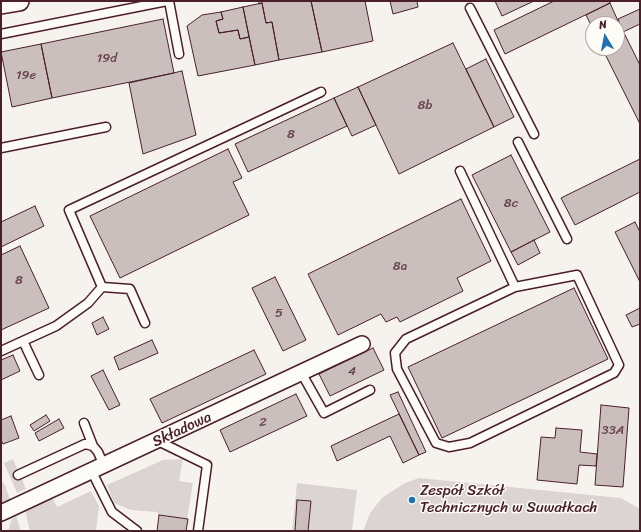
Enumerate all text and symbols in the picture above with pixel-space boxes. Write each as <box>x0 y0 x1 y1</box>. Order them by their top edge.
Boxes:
text: N <box>598 15 608 35</box>
north arrow <box>585 16 625 56</box>
house number: 19d <box>97 51 117 67</box>
house number: 19e <box>16 68 36 84</box>
house number: 8b <box>418 98 432 114</box>
house number: 8 <box>287 127 295 143</box>
house number: 8c <box>504 196 518 212</box>
house number: 8a <box>393 259 407 275</box>
house number: 8 <box>15 273 23 289</box>
house number: 5 <box>275 306 283 322</box>
house number: 4 <box>348 364 356 380</box>
street label: Składowa <box>150 408 214 452</box>
house number: 2 <box>259 415 267 431</box>
house number: 33A <box>602 423 624 439</box>
place label: Zespół Szkół Technicznych w Suwałkach <box>420 482 597 517</box>
marker: Zespół Szkół Technicznych w Suwałkach <box>407 495 417 505</box>

